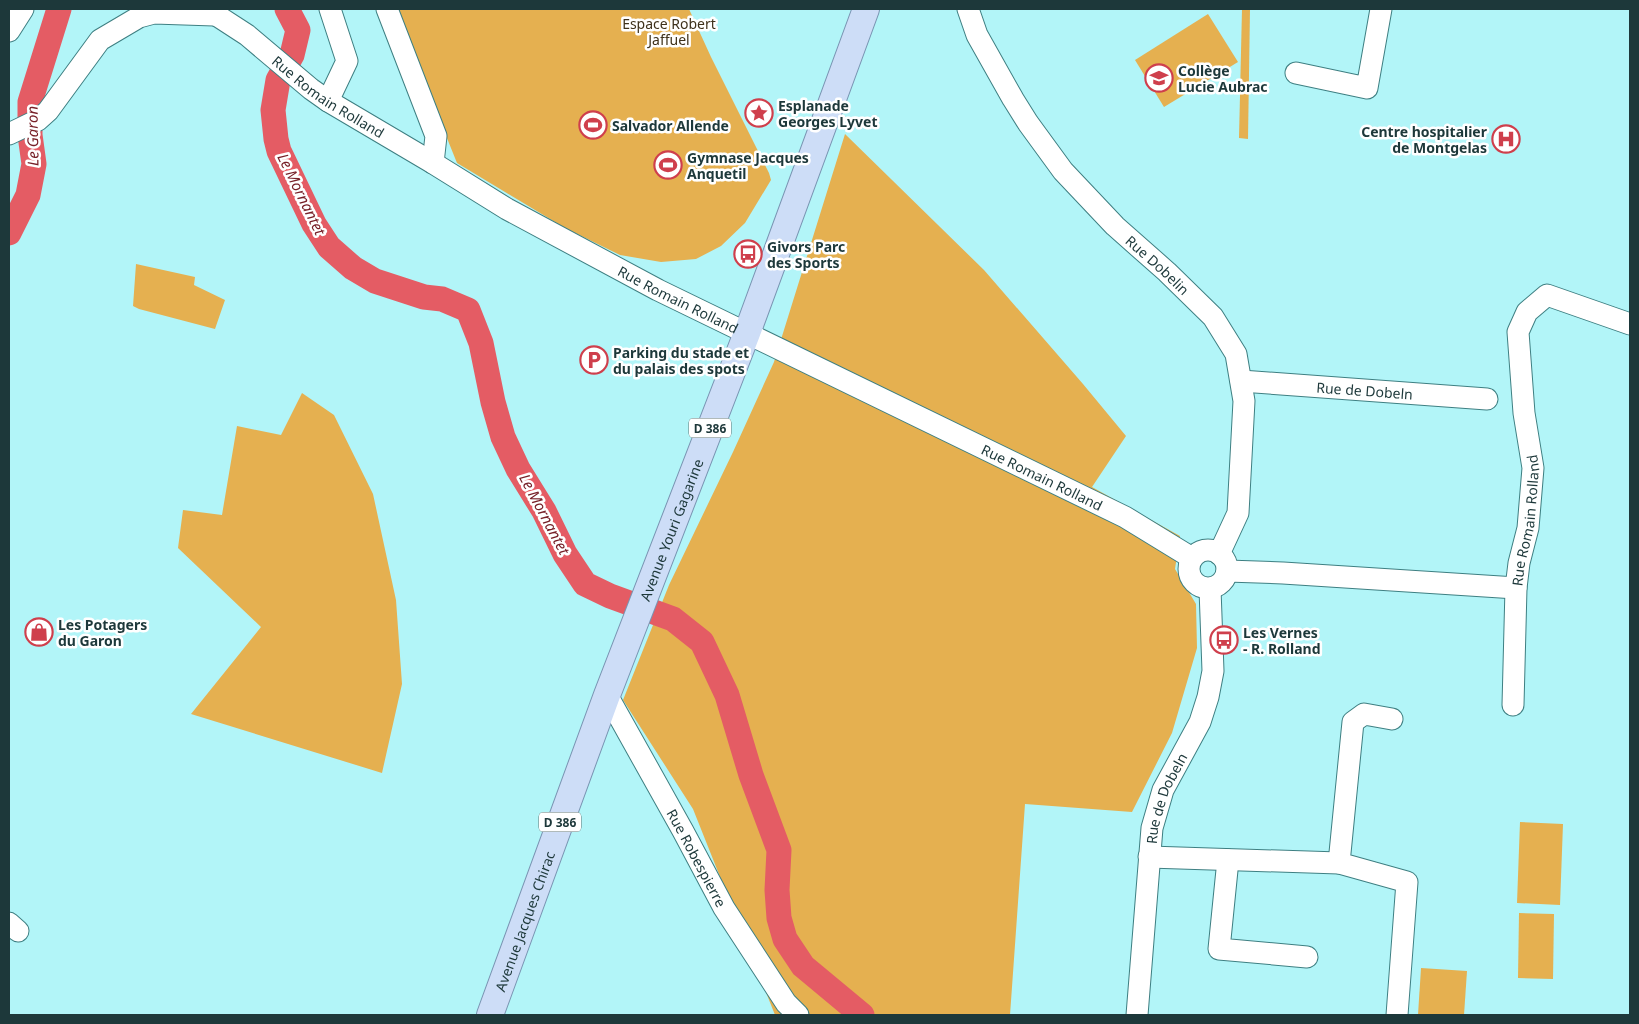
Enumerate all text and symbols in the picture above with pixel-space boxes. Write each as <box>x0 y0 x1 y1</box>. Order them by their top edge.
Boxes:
park label: Espace Robert Jaffuel <box>622 14 716 49</box>
street label: Rue Romain Rolland <box>268 51 388 142</box>
place label: Collège Lucie Aubrac <box>1178 61 1268 96</box>
school or university icon: Collège Lucie Aubrac <box>1144 63 1174 93</box>
place label: Esplanade Georges Lyvet <box>778 96 877 131</box>
place icon: Esplanade Georges Lyvet <box>744 98 774 128</box>
water label: Le Garon <box>21 106 43 166</box>
sports icon: Salvador Allende <box>578 110 608 140</box>
place label: Salvador Allende <box>612 116 729 135</box>
place label: Centre hospitalier de Montgelas <box>1361 122 1488 157</box>
hospital icon: Centre hospitalier de Montgelas <box>1491 124 1521 154</box>
place label: Gymnase Jacques Anquetil <box>687 148 809 183</box>
water label: Le Mornantet <box>274 150 331 239</box>
sports icon: Gymnase Jacques Anquetil <box>653 150 683 180</box>
street label: Rue Dobelin <box>1122 231 1194 299</box>
place label: Givors Parc des Sports <box>767 237 845 272</box>
bus stop icon: Givors Parc des Sports <box>733 239 763 269</box>
street label: Rue Romain Rolland <box>615 261 742 337</box>
place label: Parking du stade et du palais des spots <box>613 343 749 378</box>
parking icon: Parking du stade et du palais des spots <box>579 345 609 375</box>
street label: Rue de Dobeln <box>1316 377 1414 403</box>
road number: D 386 <box>689 418 731 438</box>
street label: Rue Romain Rolland <box>979 439 1106 514</box>
street label: Rue Romain Rolland <box>1507 453 1543 587</box>
street label: Avenue Youri Gagarine <box>635 456 707 603</box>
water label: Le Mornantet <box>515 470 575 559</box>
place label: Les Potagers du Garon <box>58 615 147 650</box>
shop icon: Les Potagers du Garon <box>24 617 54 647</box>
place label: Les Vernes - R. Rolland <box>1243 623 1321 658</box>
bus stop icon: Les Vernes - R. Rolland <box>1209 625 1239 655</box>
street label: Rue de Dobeln <box>1141 749 1191 845</box>
street label: Rue Robespierre <box>663 805 731 910</box>
road number: D 386 <box>539 812 581 832</box>
street label: Avenue Jacques Chirac <box>490 848 559 994</box>

